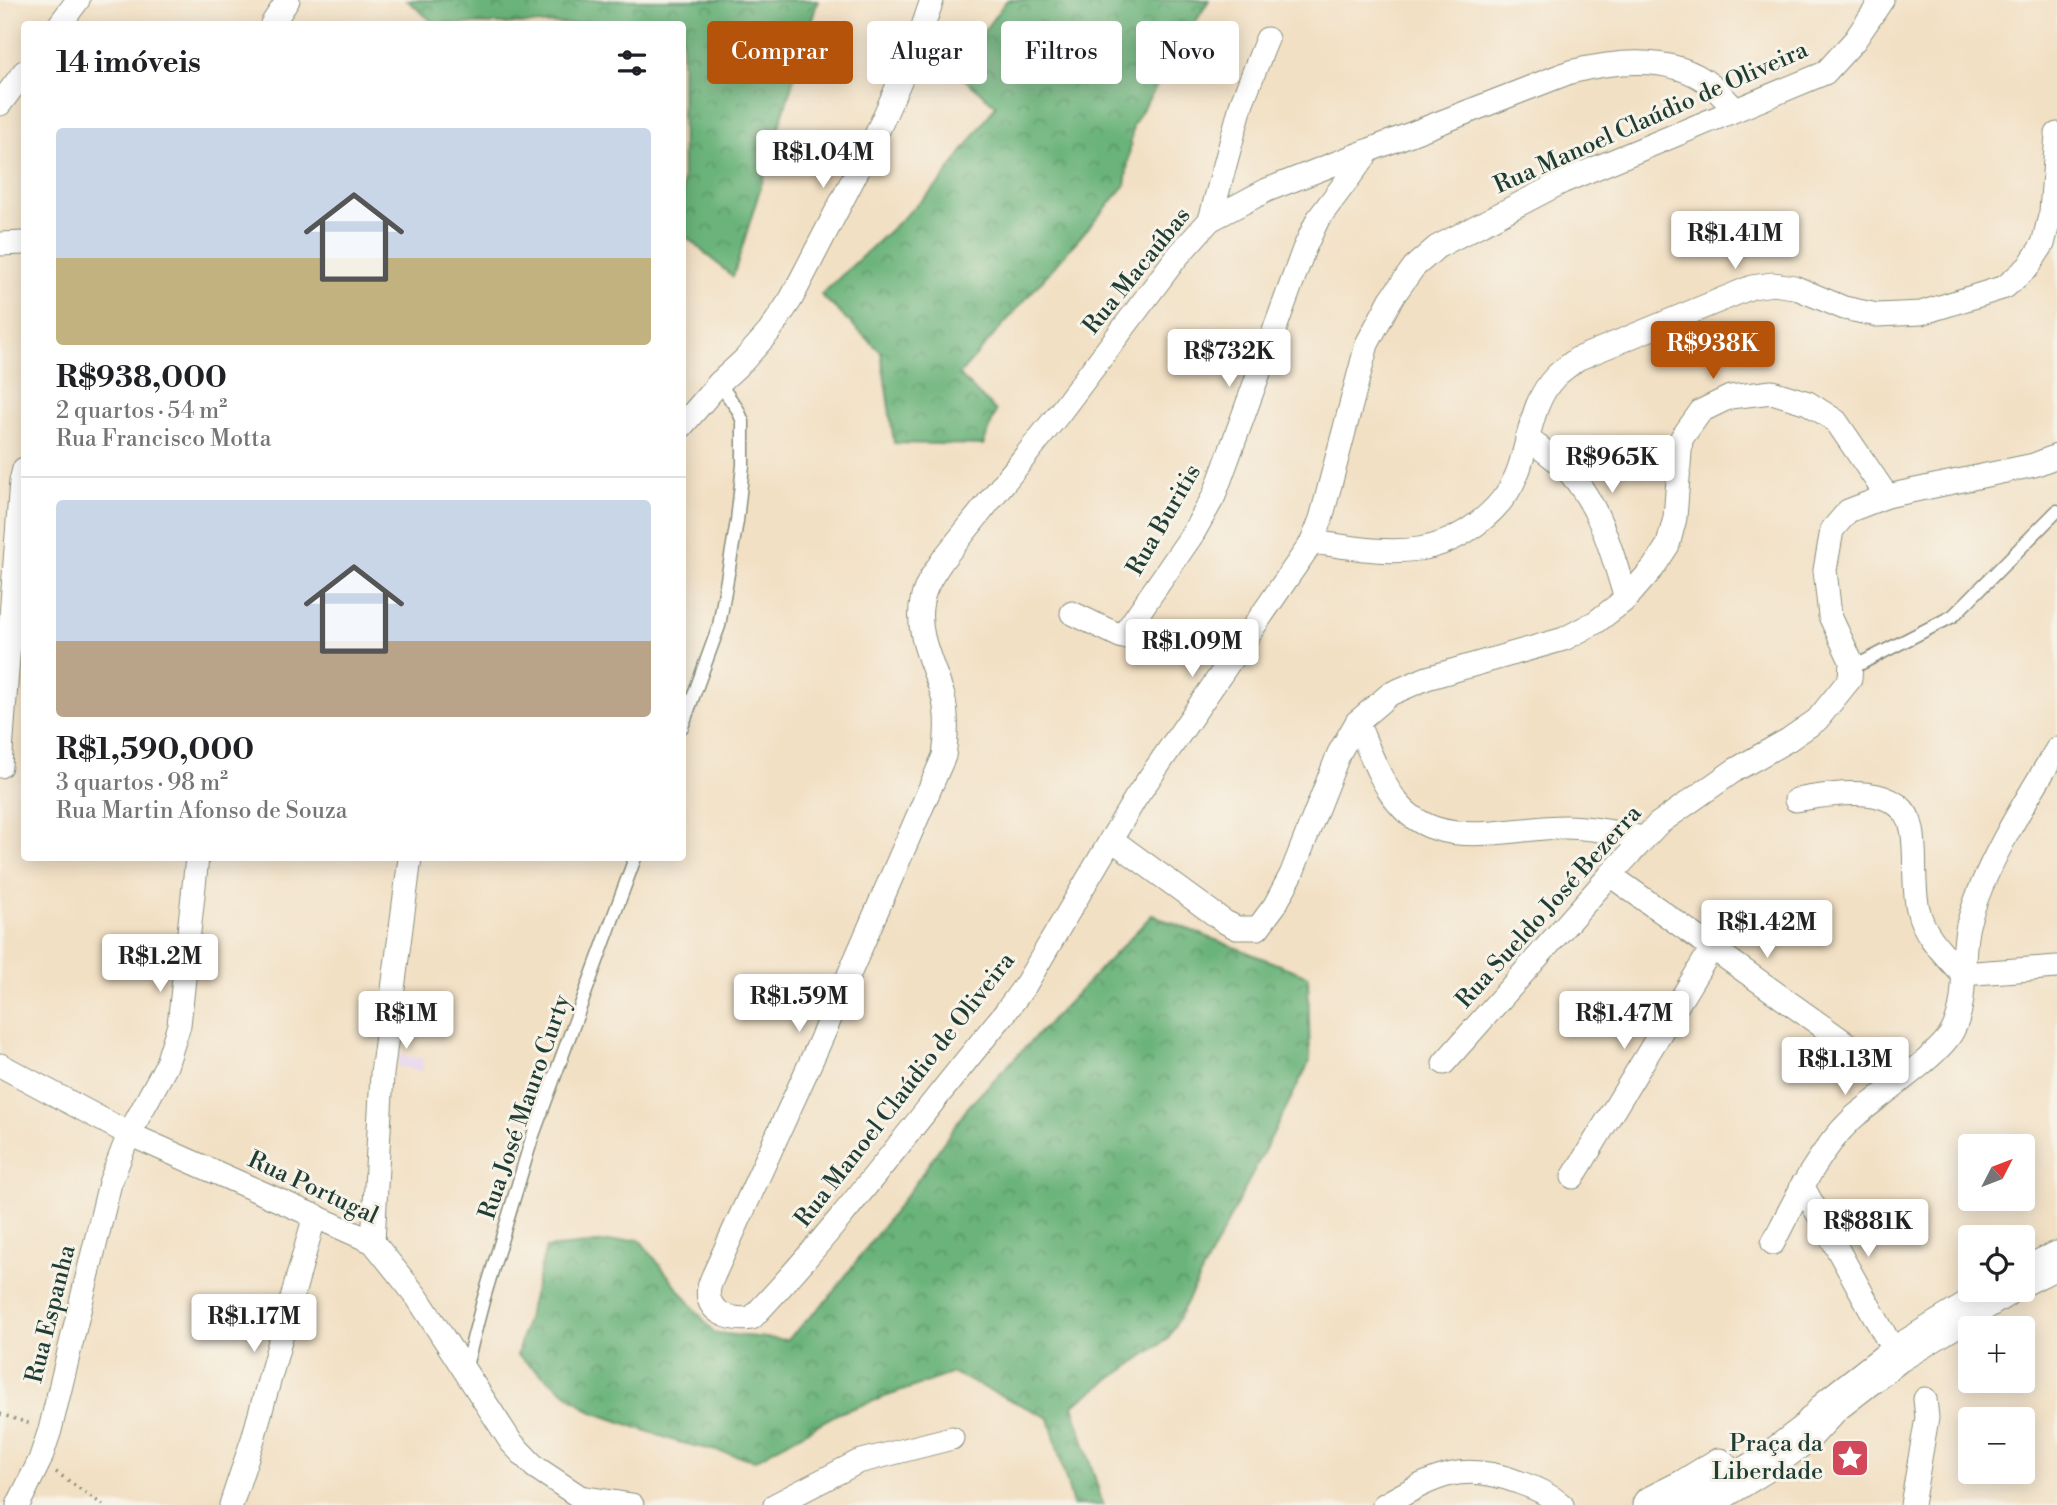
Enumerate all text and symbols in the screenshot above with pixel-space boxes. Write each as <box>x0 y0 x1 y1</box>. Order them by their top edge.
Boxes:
chip: Comprar <box>707 21 853 84</box>
chip: Alugar <box>867 21 987 84</box>
chip: Filtros <box>1001 21 1122 84</box>
chip: Novo <box>1136 21 1239 84</box>
street label: Rua Manoel Claúdio de Oliveira <box>1489 35 1813 201</box>
text: 14 imóveis <box>56 44 201 82</box>
icon: filters <box>613 44 651 82</box>
pin: R$1.04M <box>758 130 888 190</box>
text: R$1.04M <box>772 139 874 167</box>
icon: home <box>291 174 417 300</box>
street label: Rua Macaúbas <box>1077 201 1197 341</box>
pin: R$1.41M <box>1670 212 1800 271</box>
text: R$1.41M <box>1687 220 1783 248</box>
pin: R$938K <box>1656 322 1770 381</box>
pin: R$732K <box>1172 330 1286 389</box>
text: R$938K <box>1667 330 1759 358</box>
text: R$732K <box>1184 338 1274 366</box>
text: R$938,000 <box>56 359 227 397</box>
text: 2 quartos · 54 m² <box>56 397 227 425</box>
text: Rua Francisco Motta <box>56 425 271 453</box>
pin: R$965K <box>1555 435 1669 495</box>
text: R$965K <box>1566 444 1658 472</box>
street label: Rua Buritis <box>1120 459 1208 581</box>
icon: home <box>291 546 417 672</box>
pin: R$1.09M <box>1127 620 1257 679</box>
text: R$1.09M <box>1142 628 1242 656</box>
text: R$1,590,000 <box>56 731 254 769</box>
text: 3 quartos · 98 m² <box>56 769 228 797</box>
text: Rua Martin Afonso de Souza <box>56 797 347 825</box>
street label: Rua Sueldo José Bezerra <box>1450 798 1649 1015</box>
pin: R$1.42M <box>1702 900 1832 960</box>
text: R$1.42M <box>1717 909 1817 937</box>
pin: R$1.2M <box>103 934 217 994</box>
text: R$1.2M <box>118 943 202 971</box>
street label: Rua Manoel Claúdio de Oliveira <box>788 946 1022 1233</box>
pin: R$1.59M <box>734 974 864 1034</box>
text: R$1.59M <box>750 983 848 1011</box>
street label: Rua José Mauro Curty <box>472 990 578 1223</box>
pin: R$1M <box>365 992 447 1051</box>
pin: R$1.47M <box>1559 992 1689 1051</box>
text: R$1M <box>374 1000 438 1028</box>
text: R$1.47M <box>1575 1000 1673 1028</box>
pin: R$1.13M <box>1780 1038 1910 1097</box>
text: R$1.13M <box>1798 1046 1892 1074</box>
north arrow <box>1958 1134 2035 1211</box>
map controls <box>1958 1134 2035 1484</box>
street label: Rua Portugal <box>243 1145 383 1231</box>
pin: R$881K <box>1811 1200 1925 1259</box>
text: R$881K <box>1823 1208 1913 1236</box>
button: locate <box>1958 1225 2035 1302</box>
street label: Rua Espanha <box>19 1241 83 1386</box>
pin: R$1.17M <box>189 1294 319 1354</box>
text: R$1.17M <box>207 1303 301 1331</box>
button: + <box>1958 1316 2035 1393</box>
button: − <box>1958 1407 2035 1484</box>
place label: Praça da Liberdade <box>1712 1429 1824 1487</box>
place icon: Praça da Liberdade <box>1829 1437 1871 1479</box>

